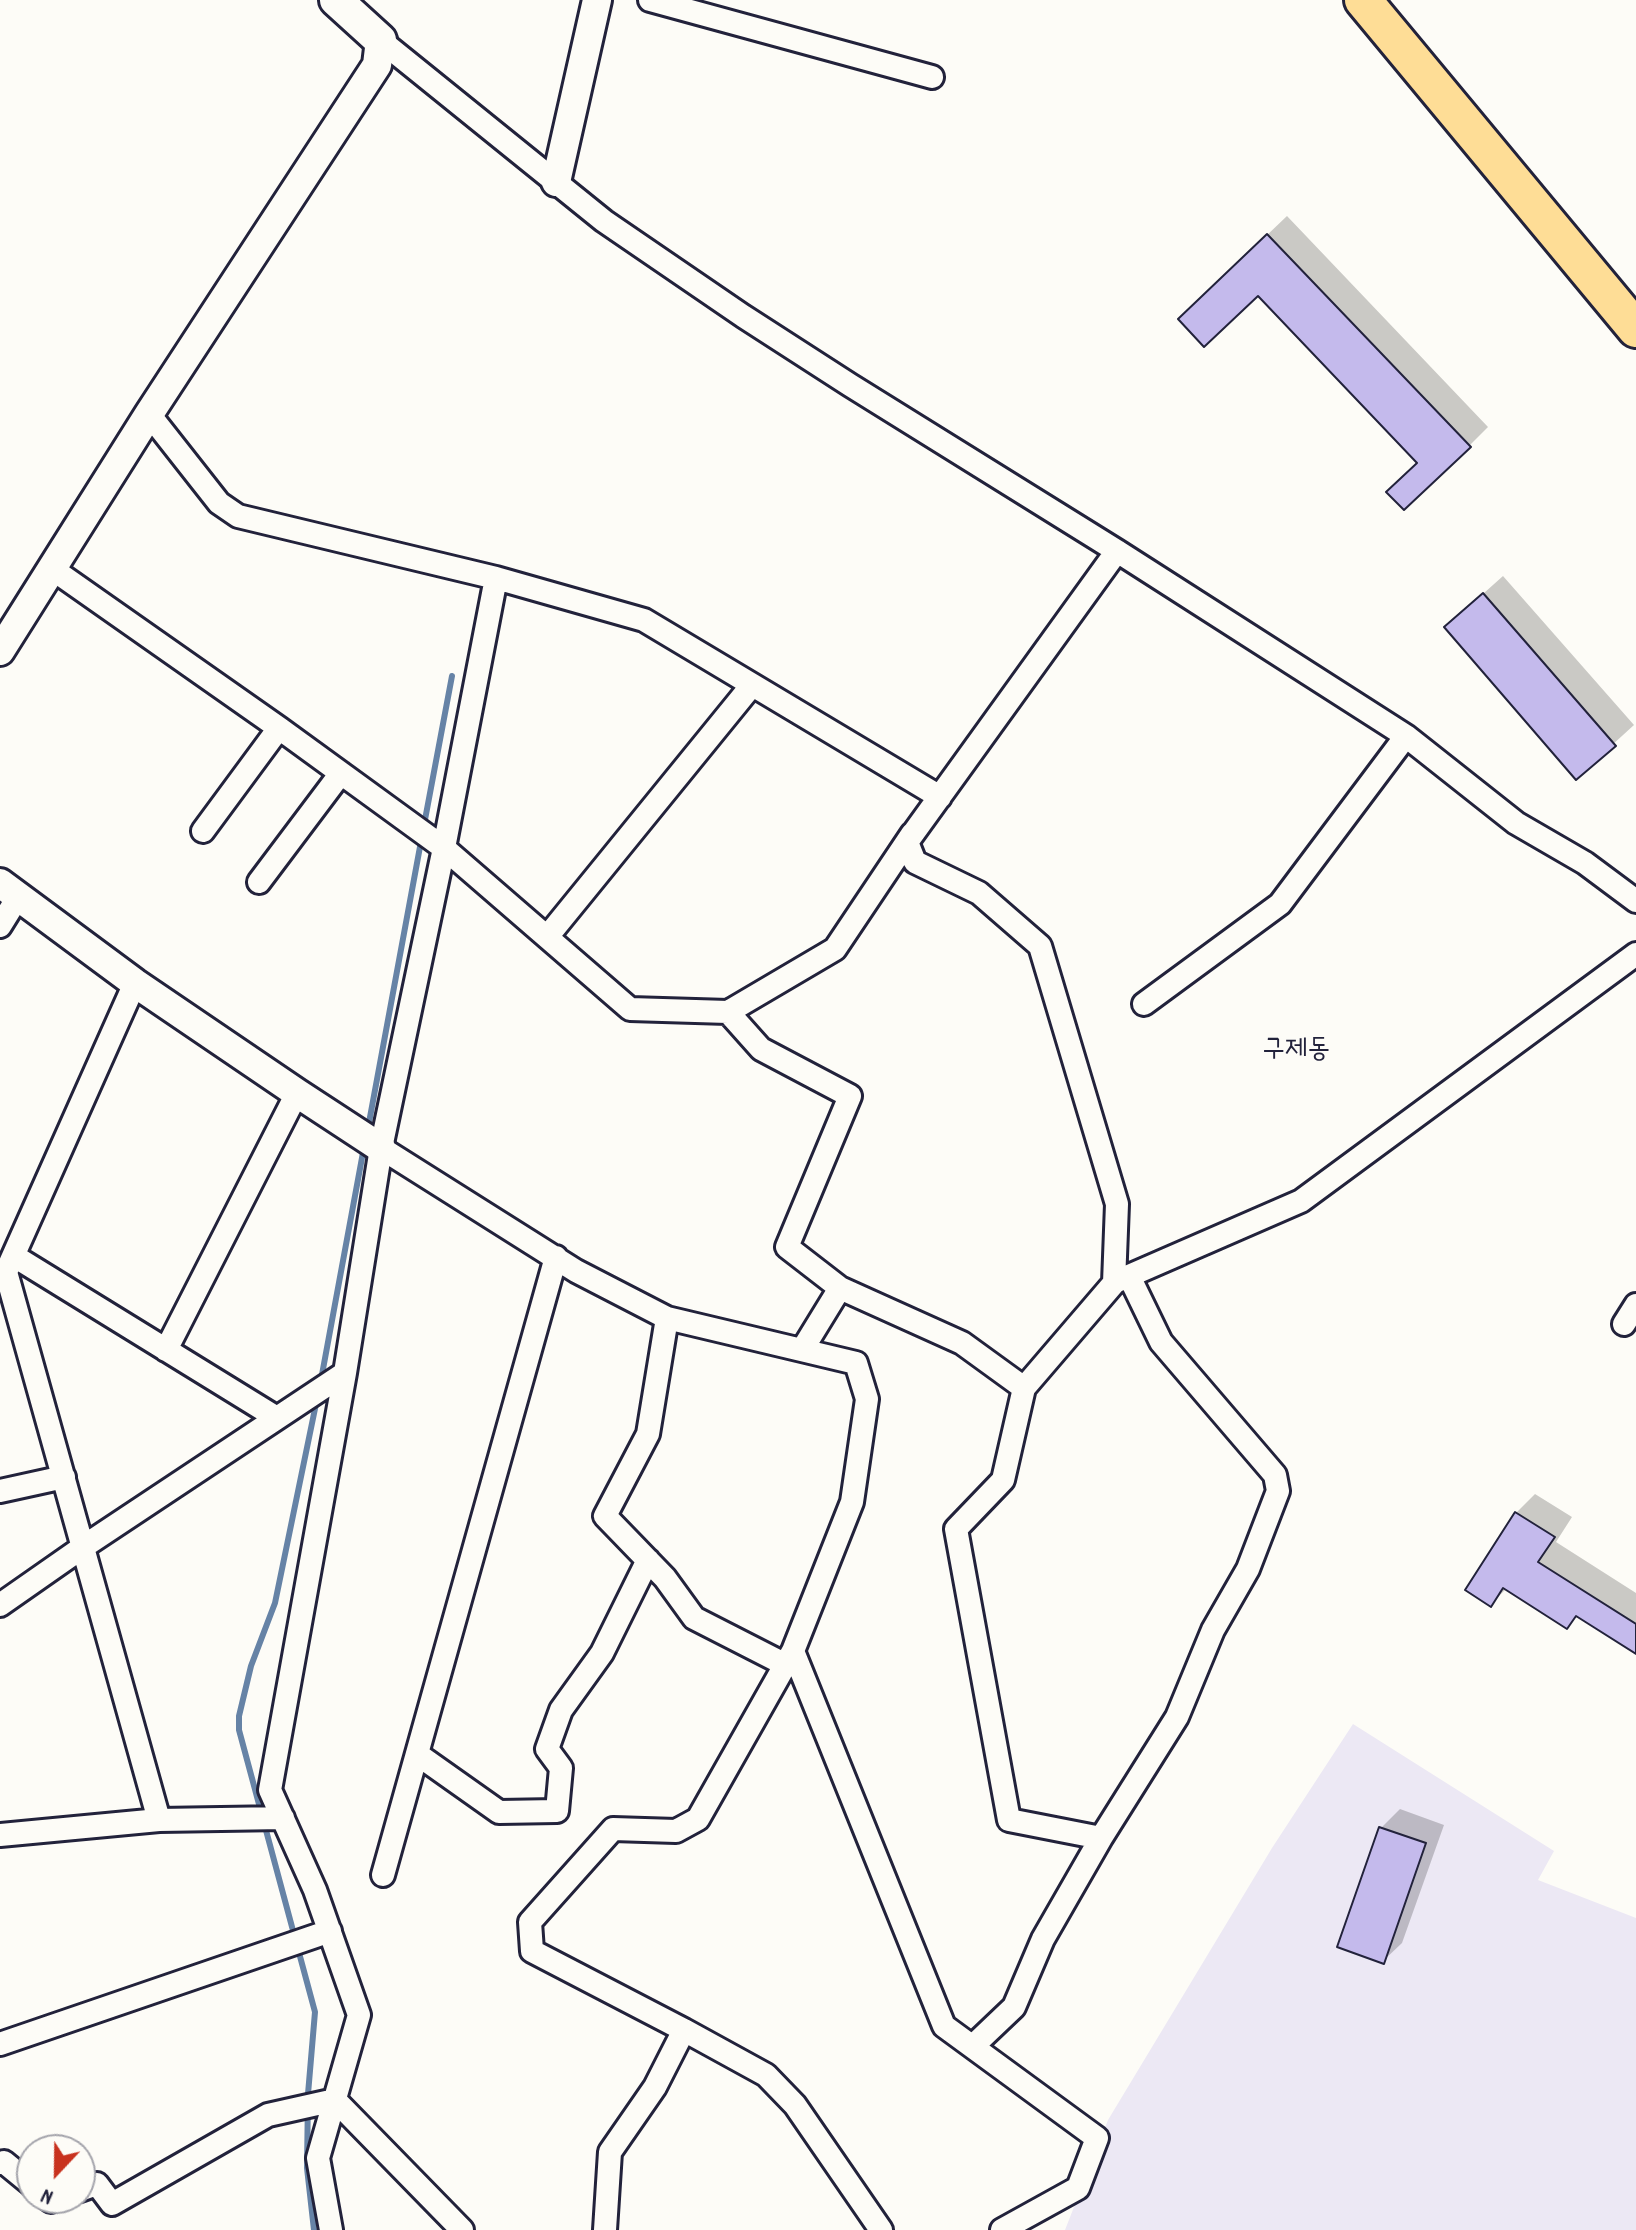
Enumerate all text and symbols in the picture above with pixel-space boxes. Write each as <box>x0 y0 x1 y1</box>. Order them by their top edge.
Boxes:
district label: 구제동 <box>1262 1035 1330 1069</box>
north arrow <box>16 2134 96 2214</box>
text: N <box>37 2178 58 2211</box>

